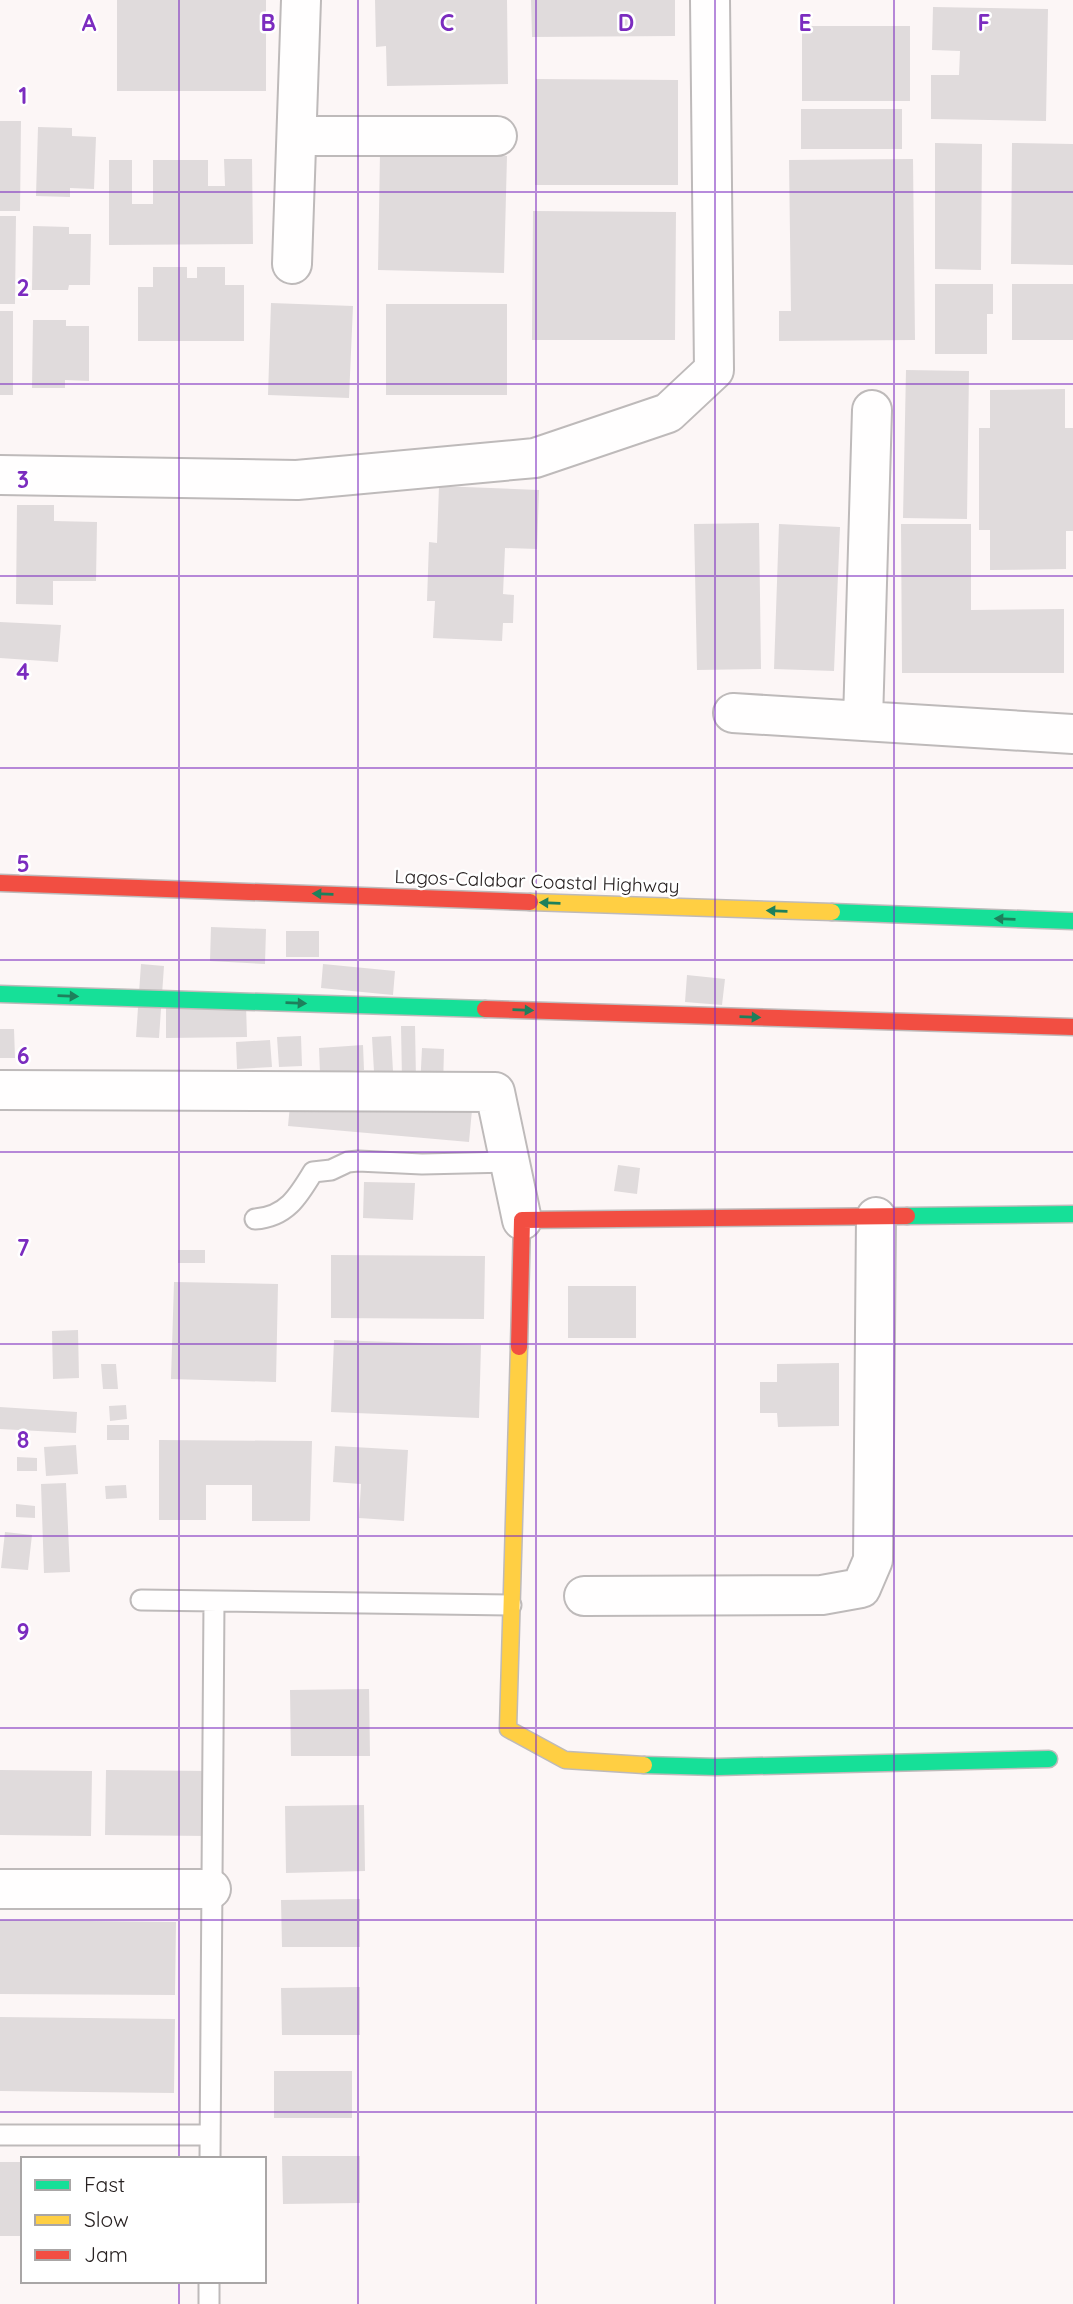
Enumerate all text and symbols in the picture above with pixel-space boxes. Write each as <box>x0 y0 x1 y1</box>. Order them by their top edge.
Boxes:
text: A <box>82 8 97 37</box>
text: B <box>260 8 276 37</box>
text: C <box>440 8 454 37</box>
text: D <box>618 8 634 37</box>
text: E <box>798 8 812 37</box>
text: F <box>978 8 990 37</box>
text: 1 <box>19 81 27 110</box>
text: 2 <box>16 273 30 302</box>
text: 3 <box>17 465 29 494</box>
text: 4 <box>16 657 30 686</box>
text: 5 <box>16 849 30 878</box>
street label: Lagos-Calabar Coastal Highway <box>394 864 680 898</box>
one-way arrow <box>311 889 333 900</box>
one-way arrow <box>539 897 561 908</box>
one-way arrow <box>766 905 788 916</box>
one-way arrow <box>994 913 1016 924</box>
one-way arrow <box>57 990 79 1002</box>
one-way arrow <box>285 997 307 1008</box>
one-way arrow <box>512 1004 534 1016</box>
one-way arrow <box>740 1011 762 1023</box>
text: 6 <box>17 1041 29 1070</box>
text: 7 <box>17 1233 30 1262</box>
text: 8 <box>17 1425 29 1454</box>
text: 9 <box>16 1617 30 1646</box>
legend <box>21 2157 266 2283</box>
text: Fast <box>84 2171 125 2197</box>
text: Slow <box>84 2206 129 2232</box>
text: Jam <box>84 2241 128 2267</box>

